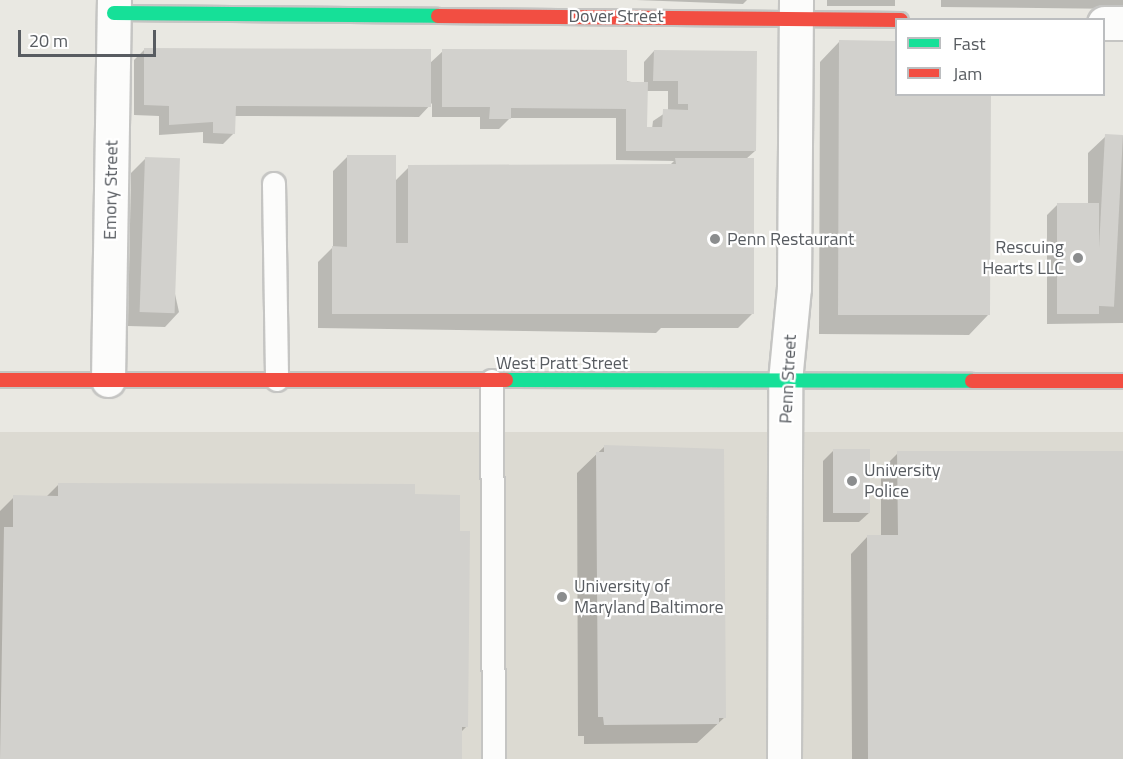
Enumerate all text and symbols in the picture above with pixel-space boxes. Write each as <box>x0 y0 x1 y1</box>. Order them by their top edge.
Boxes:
street label: Dover Street <box>568 5 664 27</box>
scale bar <box>21 18 159 56</box>
legend <box>895 18 1105 96</box>
text: 20 m <box>29 27 68 54</box>
text: Fast <box>953 30 986 57</box>
text: Jam <box>953 60 982 87</box>
street label: Emory Street <box>99 140 123 240</box>
place label: Penn Restaurant <box>727 228 854 250</box>
marker: Penn Restaurant <box>708 232 722 246</box>
place label: Rescuing Hearts LLC <box>982 237 1064 280</box>
marker: Rescuing Hearts LLC <box>1069 249 1087 267</box>
street label: Penn Street <box>775 334 801 424</box>
street label: West Pratt Street <box>496 352 628 374</box>
place label: University Police <box>864 460 940 502</box>
marker: University Police <box>845 474 859 488</box>
place label: University of Maryland Baltimore <box>574 576 724 618</box>
marker: University of Maryland Baltimore <box>555 590 569 604</box>

